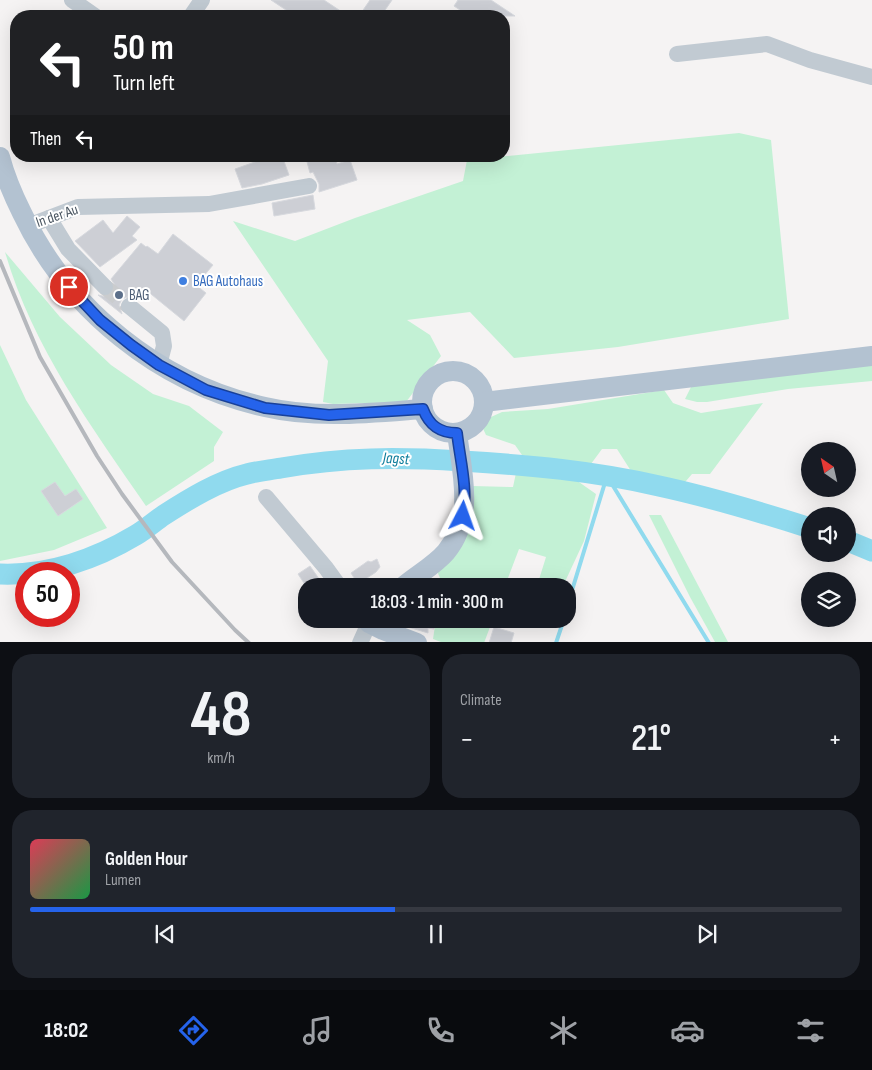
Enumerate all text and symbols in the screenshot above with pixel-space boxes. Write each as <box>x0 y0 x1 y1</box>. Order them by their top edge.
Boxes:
text: 50 m <box>113 27 174 70</box>
icon: left <box>30 30 95 95</box>
text: Turn left <box>113 70 175 97</box>
icon: left <box>71 125 99 153</box>
text: Then <box>30 128 61 151</box>
street label: In der Au <box>33 200 81 232</box>
pin <box>48 266 90 308</box>
place label: BAG Autohaus <box>193 272 263 291</box>
icon: arrive <box>55 273 83 301</box>
marker: BAG Autohaus <box>177 275 189 287</box>
place label: BAG <box>129 286 149 305</box>
marker: BAG <box>113 289 125 301</box>
north arrow <box>801 442 856 498</box>
map controls <box>801 442 856 627</box>
water label: Jagst <box>381 449 411 469</box>
position arrow <box>436 489 488 541</box>
button: sound <box>801 507 856 562</box>
speed limit sign: 50 <box>15 562 80 627</box>
button: layers <box>801 572 856 627</box>
text: 18:03 · 1 min · 300 m <box>370 591 504 614</box>
text: 48 <box>191 677 252 755</box>
text: Climate <box>460 691 502 710</box>
text: 21° <box>631 716 671 761</box>
text: − <box>460 723 474 756</box>
text: + <box>828 723 842 756</box>
text: km/h <box>207 749 235 768</box>
text: Golden Hour <box>105 848 188 871</box>
text: Lumen <box>105 871 141 890</box>
icon: previous <box>151 920 179 948</box>
icon: pause <box>422 920 450 948</box>
icon: next <box>693 920 721 948</box>
icon: directions <box>176 1013 211 1048</box>
icon: music <box>300 1013 335 1048</box>
icon: phone <box>423 1013 458 1048</box>
icon: climate <box>546 1013 581 1048</box>
icon: car <box>670 1013 705 1048</box>
icon: filters <box>793 1013 828 1048</box>
text: 18:02 <box>44 1017 88 1044</box>

